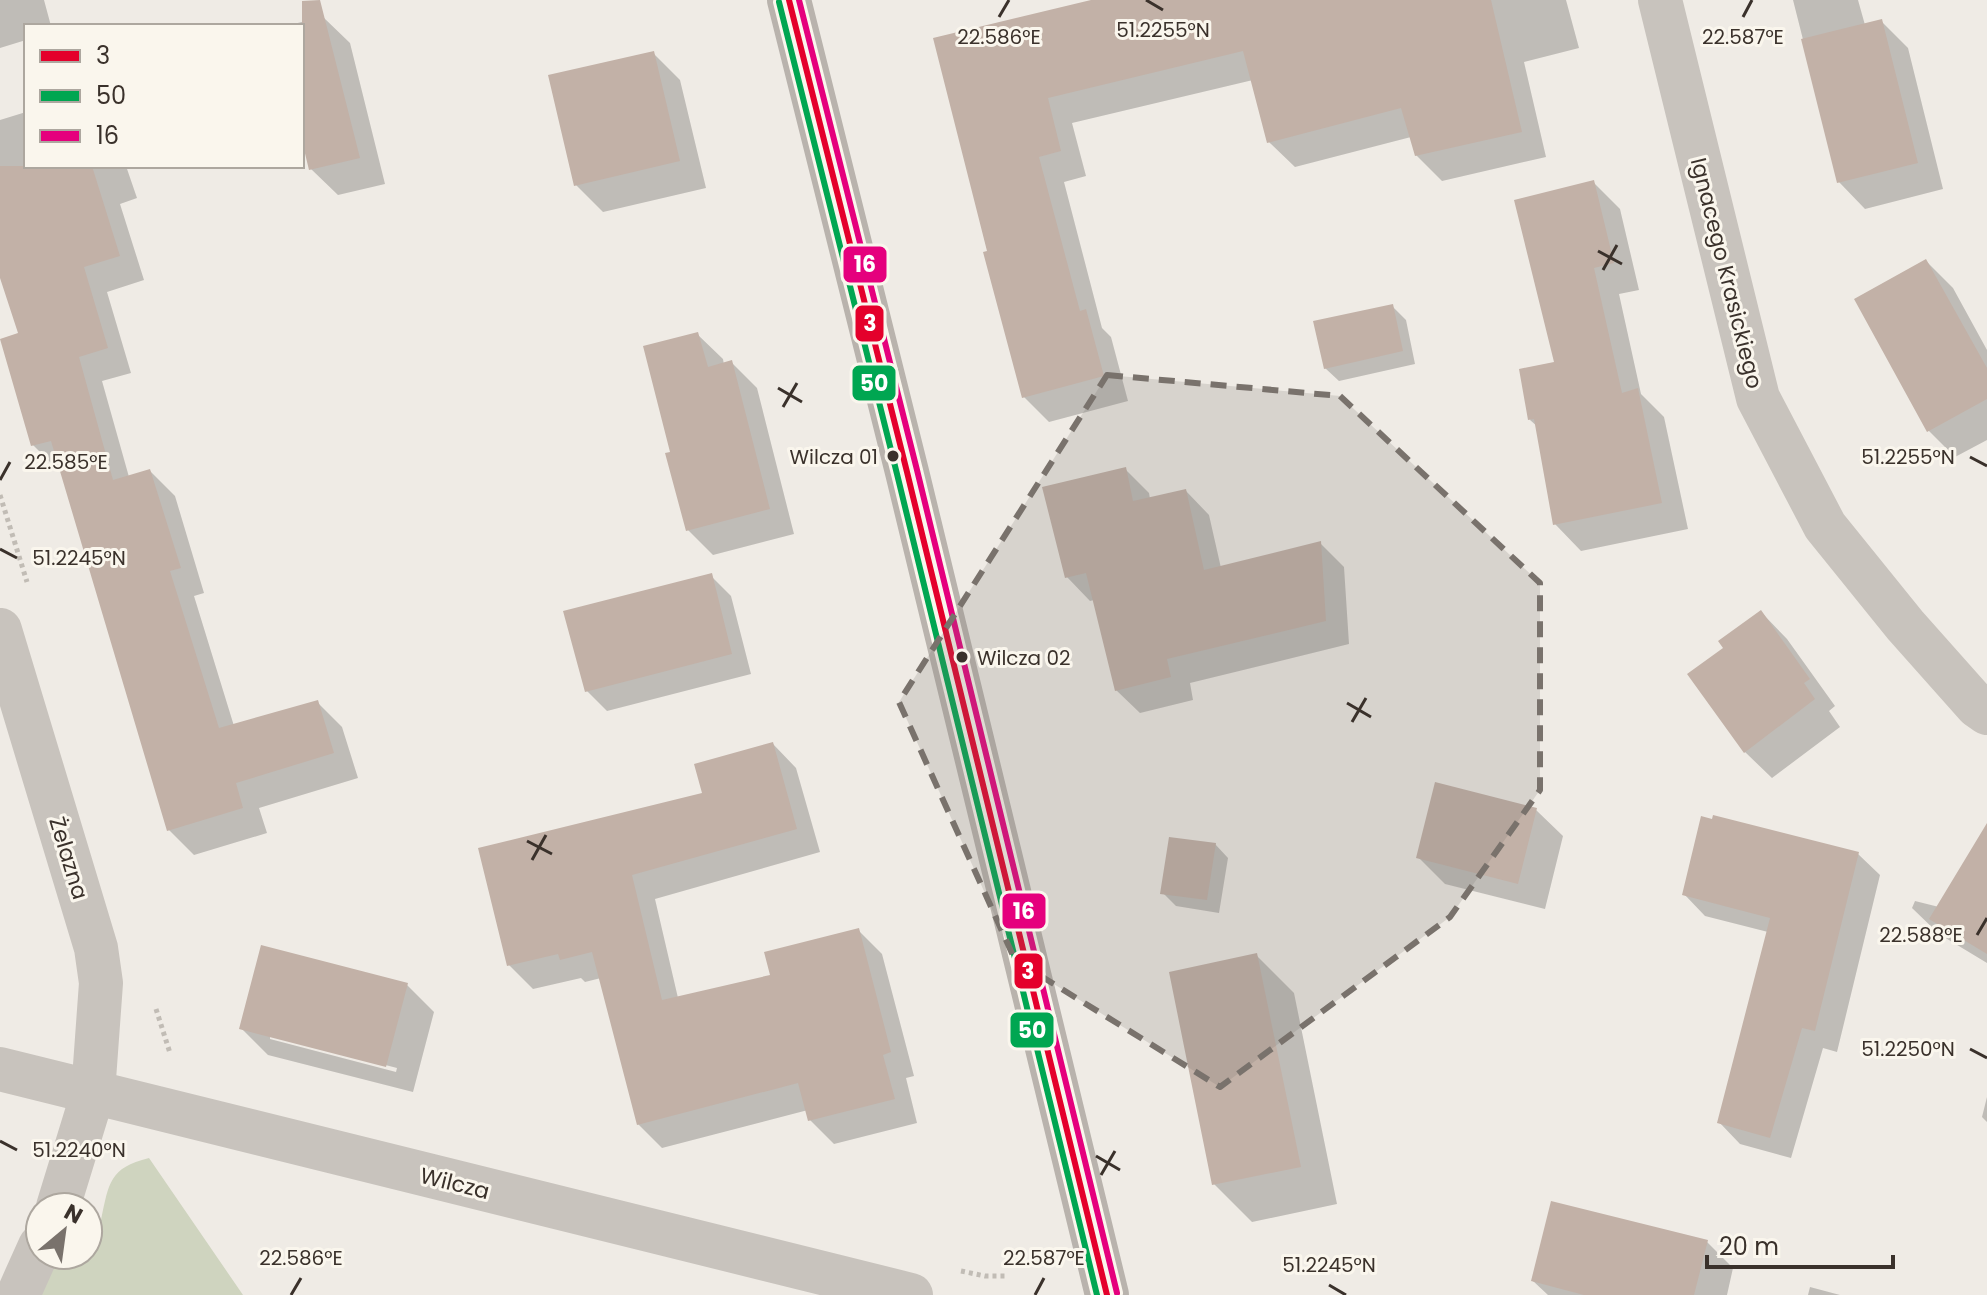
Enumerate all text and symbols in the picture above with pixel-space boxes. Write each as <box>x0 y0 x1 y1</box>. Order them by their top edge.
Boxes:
text: 51.2255°N <box>1116 16 1210 44</box>
text: 22.586°E <box>957 23 1041 51</box>
text: 22.587°E <box>1702 23 1784 51</box>
legend <box>24 24 304 168</box>
text: 3 <box>96 39 110 72</box>
text: 50 <box>96 79 126 112</box>
text: 16 <box>96 119 119 152</box>
street label: Ignacego Krasickiego <box>1683 154 1770 392</box>
line badge: 16 <box>842 245 888 284</box>
text: 16 <box>854 249 876 280</box>
line badge: 3 <box>854 304 885 343</box>
text: 3 <box>863 308 877 339</box>
line badge: 50 <box>851 364 897 402</box>
text: 50 <box>860 368 888 399</box>
place label: Wilcza 01 <box>790 443 878 471</box>
text: 51.2255°N <box>1861 443 1955 471</box>
text: 22.585°E <box>24 448 108 476</box>
marker: Wilcza 01 <box>885 448 901 464</box>
text: 51.2245°N <box>32 544 126 572</box>
place label: Wilcza 02 <box>977 644 1071 672</box>
marker: Wilcza 02 <box>954 649 970 665</box>
street label: Żelazna <box>41 813 96 903</box>
line badge: 16 <box>1001 892 1047 930</box>
text: 16 <box>1013 896 1035 927</box>
text: 22.588°E <box>1879 921 1963 949</box>
line badge: 3 <box>1013 952 1044 990</box>
text: 3 <box>1021 956 1035 987</box>
line badge: 50 <box>1009 1011 1055 1049</box>
text: 50 <box>1018 1015 1046 1046</box>
text: 51.2250°N <box>1861 1035 1955 1063</box>
text: 51.2240°N <box>32 1136 126 1164</box>
street label: Wilcza <box>417 1160 493 1207</box>
north arrow <box>24 1191 104 1271</box>
text: N <box>59 1196 88 1232</box>
scale bar <box>1707 1219 1893 1269</box>
text: 20 m <box>1719 1230 1779 1263</box>
text: 22.586°E <box>259 1244 343 1272</box>
text: 22.587°E <box>1003 1244 1085 1272</box>
text: 51.2245°N <box>1282 1251 1376 1279</box>

